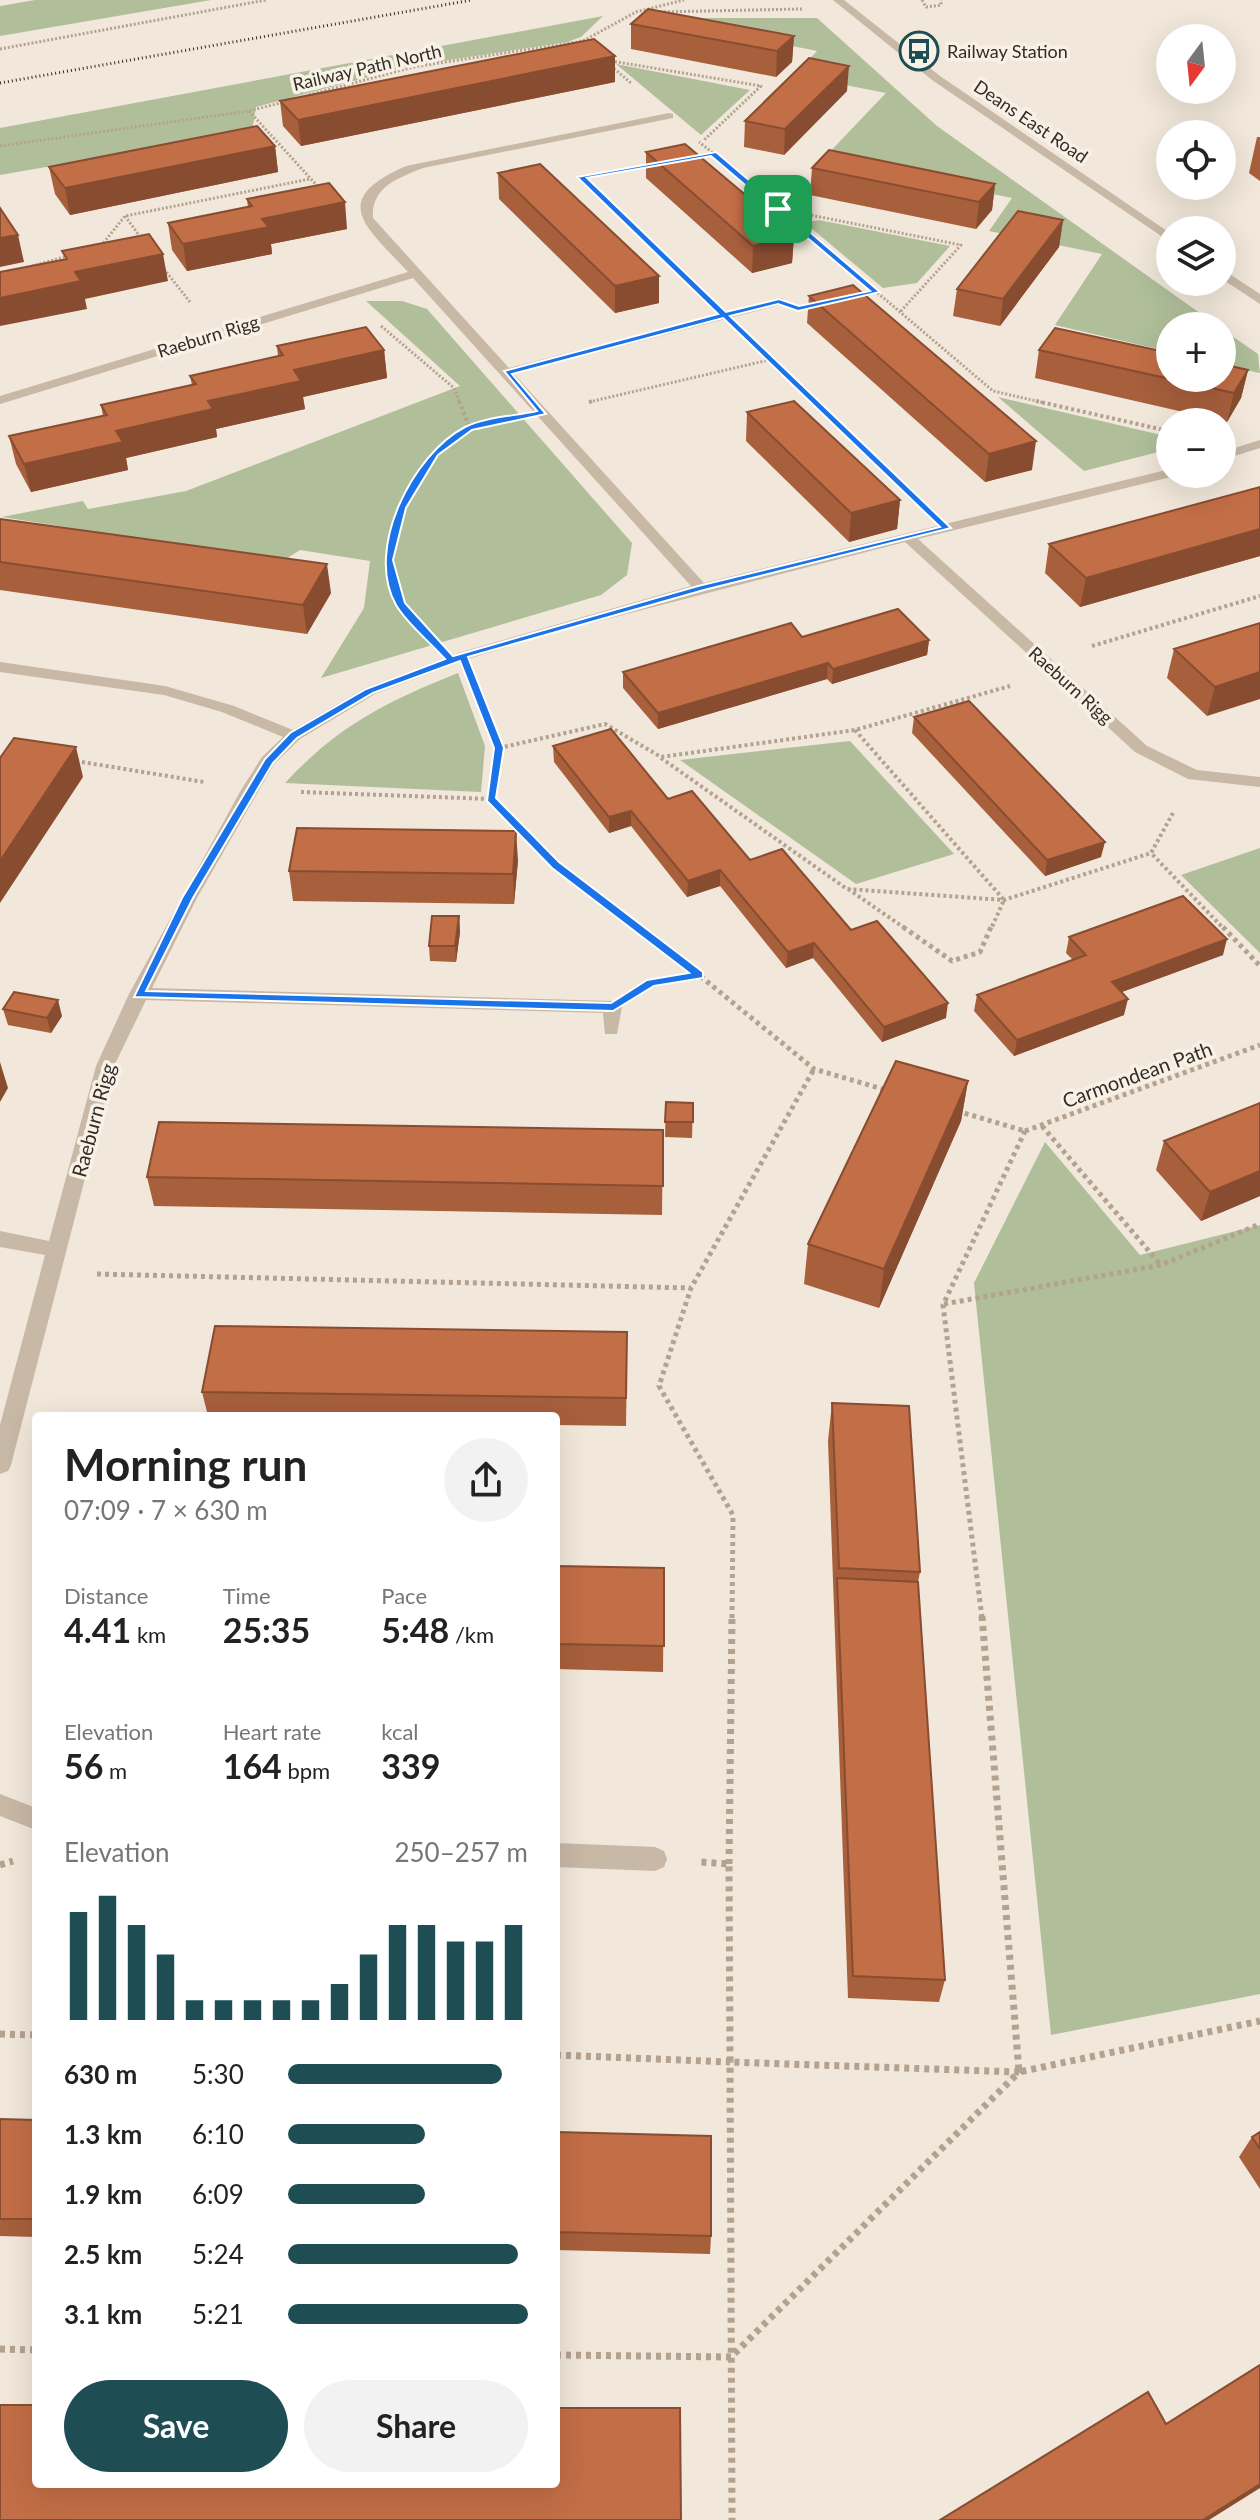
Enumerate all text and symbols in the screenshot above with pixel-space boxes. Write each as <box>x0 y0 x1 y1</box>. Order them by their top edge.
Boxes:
north arrow <box>1156 24 1236 104</box>
map controls <box>1156 24 1236 488</box>
bus stop icon: Railway Station <box>898 30 940 72</box>
street label: Railway Path North <box>290 39 444 95</box>
place label: Railway Station <box>947 40 1068 62</box>
street label: Deans East Road <box>970 75 1092 167</box>
button: locate <box>1156 120 1236 200</box>
pin <box>744 175 812 243</box>
icon: arrive <box>756 187 800 231</box>
button: layers <box>1156 216 1236 296</box>
street label: Raeburn Rigg <box>155 310 261 362</box>
button: + <box>1156 312 1236 392</box>
button: − <box>1156 408 1236 488</box>
street label: Raeburn Rigg <box>1025 642 1117 728</box>
street label: Carmondean Path <box>1059 1036 1215 1112</box>
street label: Raeburn Rigg <box>66 1061 120 1179</box>
text: Morning run <box>64 1438 307 1490</box>
button: share <box>444 1438 528 1522</box>
text: 07:09 · 7 × 630 m <box>64 1494 268 1526</box>
text: Distance <box>64 1582 148 1609</box>
text: Time <box>223 1582 271 1609</box>
text: Pace <box>381 1582 427 1609</box>
text: 4.41 <box>64 1609 131 1650</box>
text: 25:35 <box>223 1609 310 1650</box>
text: 5:48 <box>381 1609 449 1650</box>
text: km <box>131 1621 166 1648</box>
text: /km <box>449 1621 494 1648</box>
text: Elevation <box>64 1718 153 1745</box>
text: Heart rate <box>223 1718 321 1745</box>
text: kcal <box>381 1718 419 1745</box>
text: 56 <box>64 1745 103 1786</box>
text: 164 <box>223 1745 282 1786</box>
text: 339 <box>381 1745 441 1786</box>
text: m <box>103 1757 127 1784</box>
text: bpm <box>282 1757 330 1784</box>
text: Elevation <box>64 1836 170 1868</box>
text: 250–257 m <box>394 1836 528 1868</box>
text: 630 m <box>64 2058 137 2090</box>
text: 5:30 <box>192 2058 244 2090</box>
text: 1.3 km <box>64 2118 142 2150</box>
text: 6:10 <box>192 2118 244 2150</box>
text: 1.9 km <box>64 2178 142 2210</box>
text: 6:09 <box>192 2178 244 2210</box>
text: 2.5 km <box>64 2238 142 2270</box>
text: 5:24 <box>192 2238 244 2270</box>
text: 3.1 km <box>64 2298 142 2330</box>
text: 5:21 <box>192 2298 244 2330</box>
button: Save <box>64 2380 288 2472</box>
button: Share <box>304 2380 528 2472</box>

